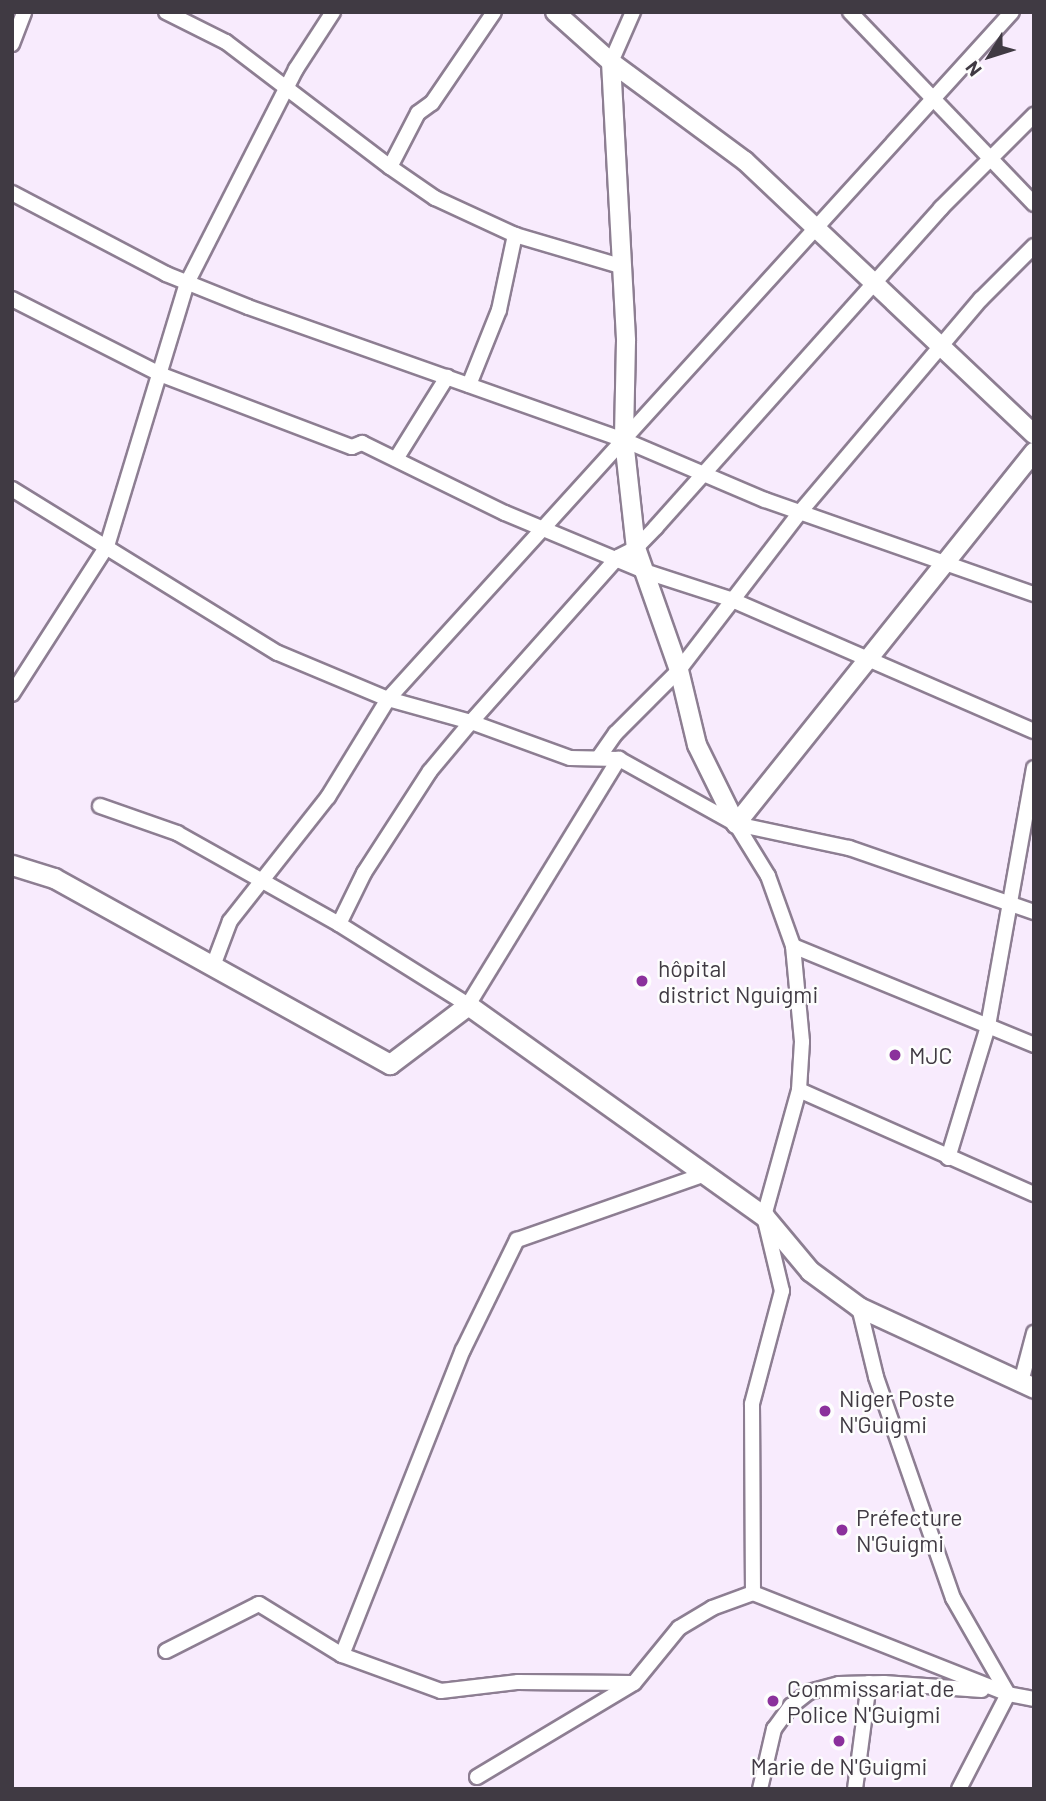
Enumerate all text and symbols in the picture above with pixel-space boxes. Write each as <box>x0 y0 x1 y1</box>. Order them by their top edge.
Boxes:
north arrow <box>955 21 1025 91</box>
text: N <box>960 57 986 81</box>
place label: hôpital district Nguigmi <box>658 954 818 1008</box>
marker: hôpital district Nguigmi <box>632 971 652 991</box>
place label: MJC <box>909 1041 952 1069</box>
marker: MJC <box>887 1047 903 1063</box>
place label: Niger Poste N'Guigmi <box>839 1384 955 1438</box>
marker: Niger Poste N'Guigmi <box>817 1403 833 1419</box>
place label: Préfecture N'Guigmi <box>856 1503 963 1557</box>
marker: Préfecture N'Guigmi <box>834 1522 850 1538</box>
place label: Commissariat de Police N'Guigmi <box>787 1674 955 1728</box>
marker: Commissariat de Police N'Guigmi <box>765 1693 781 1709</box>
marker: Marie de N'Guigmi <box>831 1733 847 1749</box>
place label: Marie de N'Guigmi <box>751 1752 927 1780</box>

